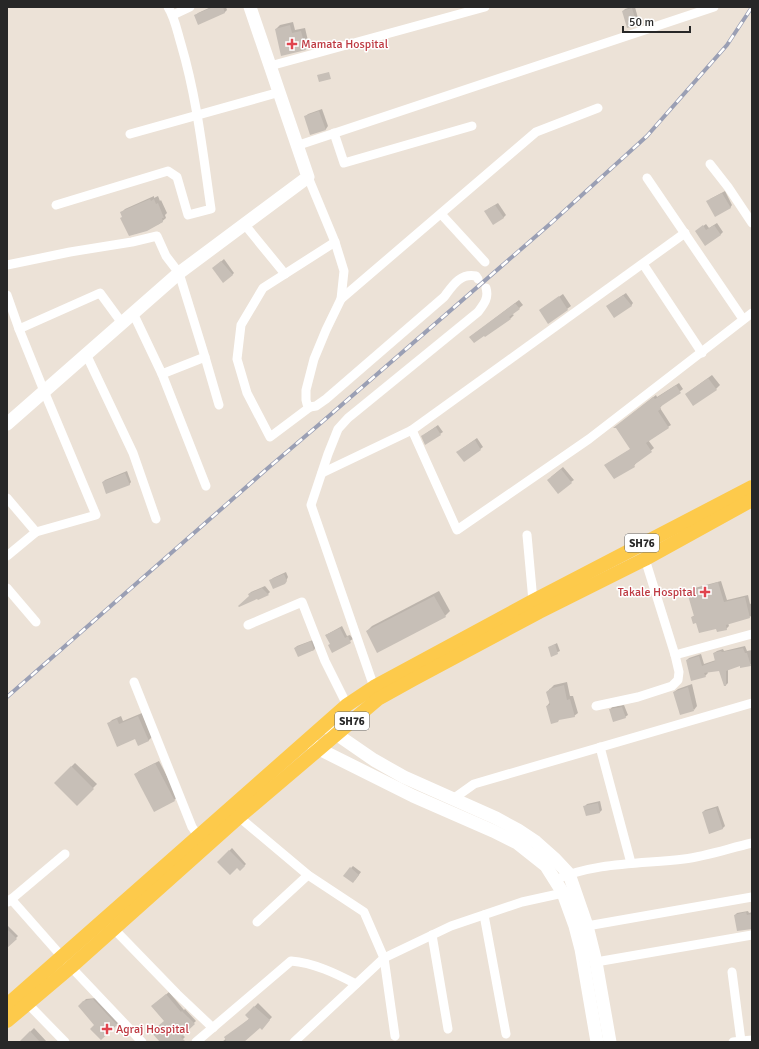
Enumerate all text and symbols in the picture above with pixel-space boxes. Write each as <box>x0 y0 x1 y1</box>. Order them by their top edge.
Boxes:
scale bar <box>623 8 690 34</box>
text: 50 m <box>629 15 654 30</box>
place label: Mamata Hospital <box>301 37 389 52</box>
marker: Mamata Hospital <box>286 38 298 50</box>
road number: SH76 <box>625 534 659 552</box>
place label: Takale Hospital <box>618 585 696 600</box>
marker: Takale Hospital <box>699 586 711 598</box>
road number: SH76 <box>335 712 369 730</box>
place label: Agraj Hospital <box>116 1022 189 1037</box>
marker: Agraj Hospital <box>101 1023 113 1035</box>

